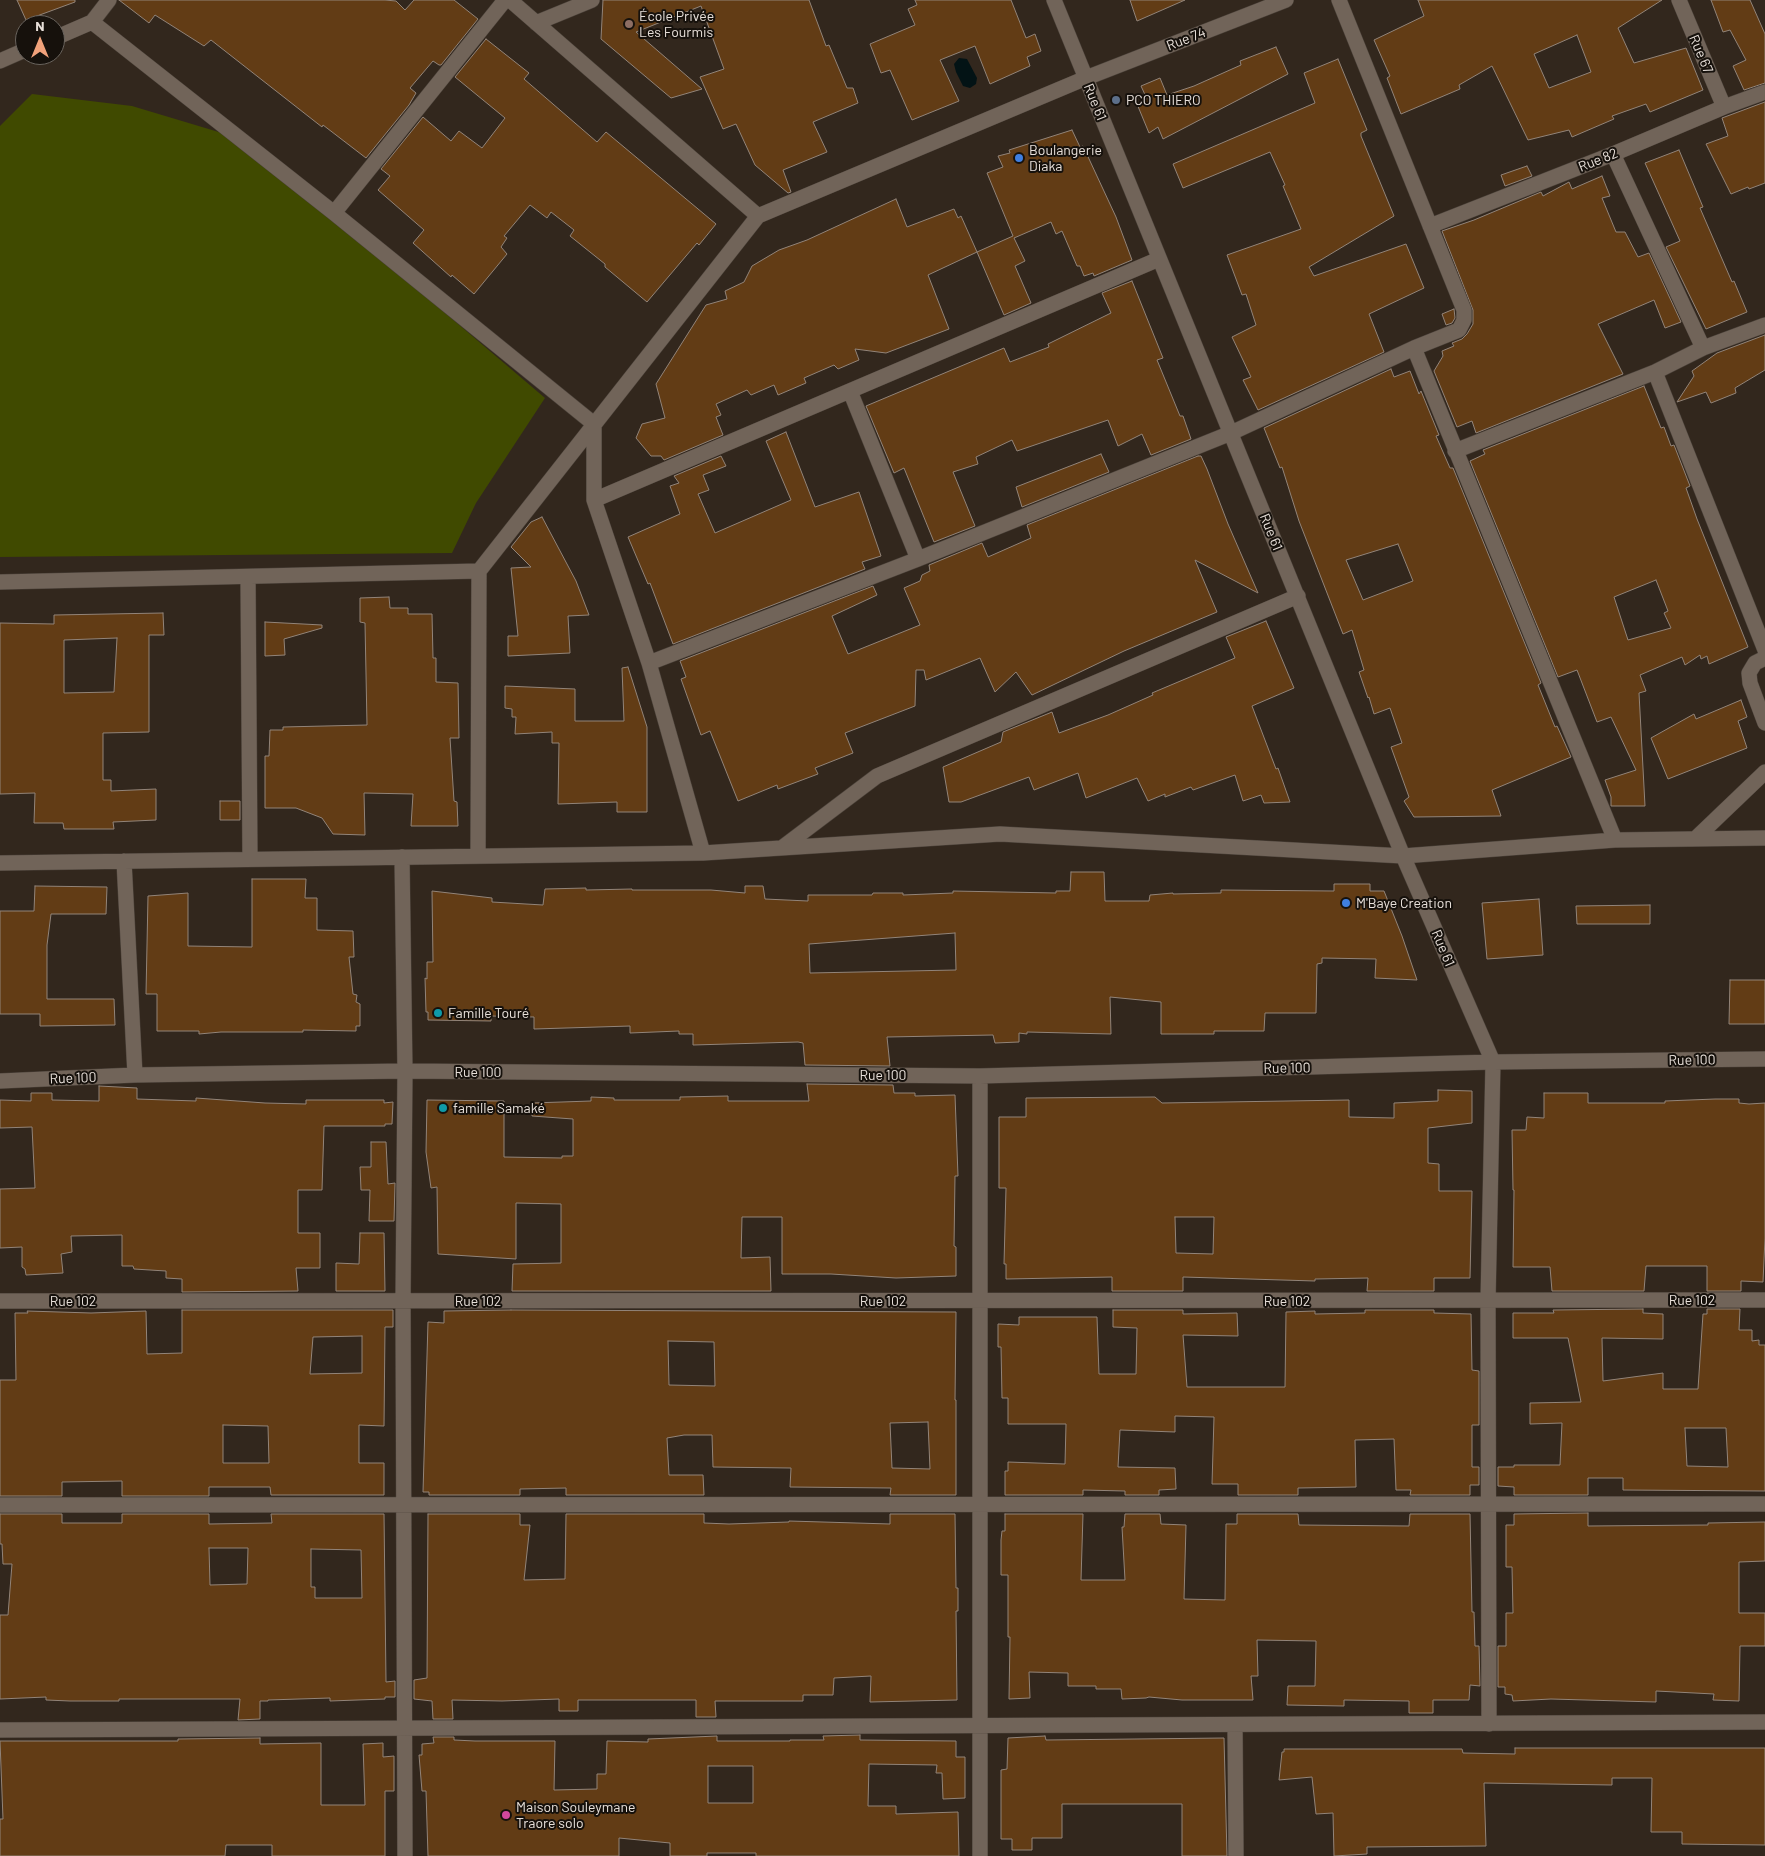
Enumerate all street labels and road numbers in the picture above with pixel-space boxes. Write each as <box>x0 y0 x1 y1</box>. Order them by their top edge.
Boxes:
street label: Rue 74 <box>1164 24 1208 54</box>
street label: Rue 67 <box>1685 32 1717 76</box>
street label: Rue 61 <box>1080 81 1110 123</box>
street label: Rue 82 <box>1576 145 1620 175</box>
street label: Rue 61 <box>1256 511 1286 553</box>
street label: Rue 61 <box>1428 927 1458 969</box>
street label: Rue 100 <box>1668 1051 1716 1069</box>
street label: Rue 100 <box>1263 1059 1311 1077</box>
street label: Rue 100 <box>454 1064 502 1080</box>
street label: Rue 100 <box>859 1067 907 1083</box>
street label: Rue 100 <box>49 1069 97 1087</box>
street label: Rue 102 <box>1669 1292 1715 1308</box>
street label: Rue 102 <box>50 1293 96 1309</box>
street label: Rue 102 <box>455 1293 501 1309</box>
street label: Rue 102 <box>860 1293 906 1309</box>
street label: Rue 102 <box>1264 1293 1310 1309</box>

